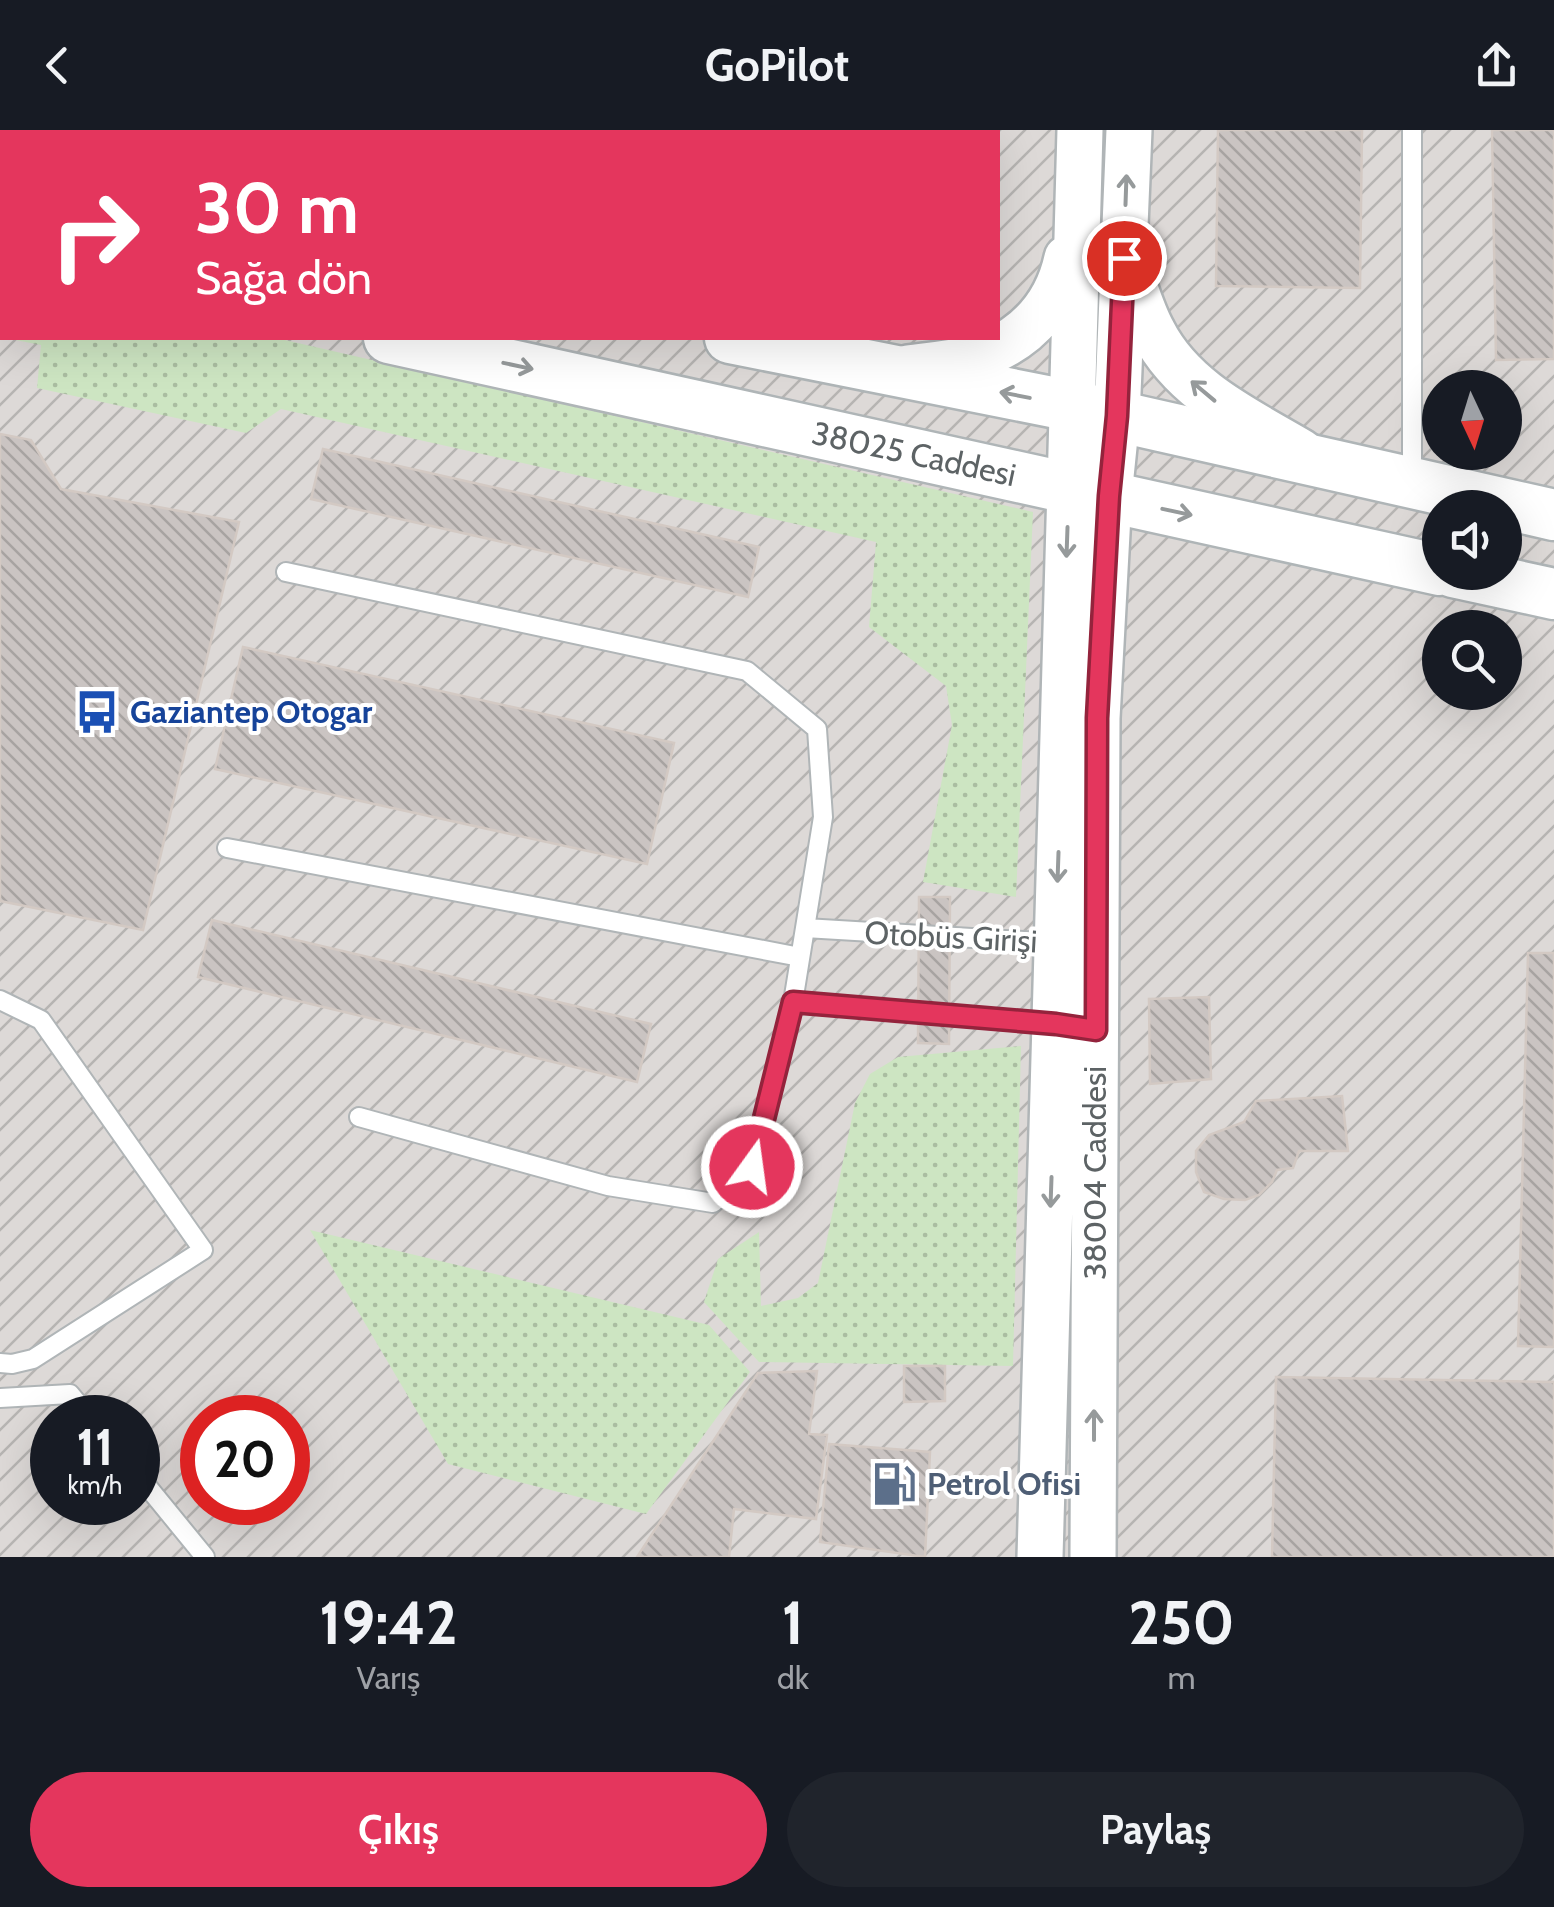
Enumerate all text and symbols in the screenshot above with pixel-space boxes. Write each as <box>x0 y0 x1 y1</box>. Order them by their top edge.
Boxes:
icon: back <box>30 38 85 93</box>
text: GoPilot <box>705 38 849 92</box>
icon: share <box>1469 38 1524 93</box>
text: 30 m <box>195 165 359 251</box>
icon: right <box>30 170 160 300</box>
one-way arrow <box>1117 175 1136 207</box>
pin <box>1082 216 1167 301</box>
icon: arrive <box>1097 231 1152 286</box>
text: Sağa dön <box>195 251 372 305</box>
one-way arrow <box>501 358 533 376</box>
north arrow <box>1422 370 1522 470</box>
map controls <box>1422 370 1522 710</box>
one-way arrow <box>1191 380 1217 402</box>
one-way arrow <box>1000 384 1032 403</box>
street label: 38025 Caddesi <box>809 413 1020 494</box>
button: sound <box>1422 490 1522 590</box>
one-way arrow <box>1161 503 1193 522</box>
one-way arrow <box>1058 526 1077 558</box>
button: search <box>1422 610 1522 710</box>
bus stop icon: Gaziantep Otogar <box>73 688 121 736</box>
place label: Gaziantep Otogar <box>130 692 373 731</box>
one-way arrow <box>1049 851 1068 883</box>
street label: Otobüs Girişi <box>864 912 1038 961</box>
street label: 38004 Caddesi <box>1075 1066 1114 1280</box>
position arrow <box>700 1115 804 1219</box>
one-way arrow <box>1041 1176 1060 1208</box>
speed limit sign: 20 <box>180 1395 310 1525</box>
one-way arrow <box>1084 1409 1104 1442</box>
text: 11 <box>77 1417 113 1478</box>
fuel station icon: Petrol Ofisi <box>870 1460 918 1508</box>
place label: Petrol Ofisi <box>927 1464 1081 1503</box>
text: km/h <box>68 1470 122 1500</box>
text: 19:42 <box>319 1586 458 1659</box>
text: 1 <box>782 1586 804 1659</box>
text: 250 <box>1128 1586 1235 1659</box>
text: Varış <box>357 1658 420 1697</box>
text: dk <box>777 1658 809 1697</box>
text: m <box>1167 1658 1196 1697</box>
button: Çıkış <box>30 1772 767 1887</box>
button: Paylaş <box>787 1772 1524 1887</box>

